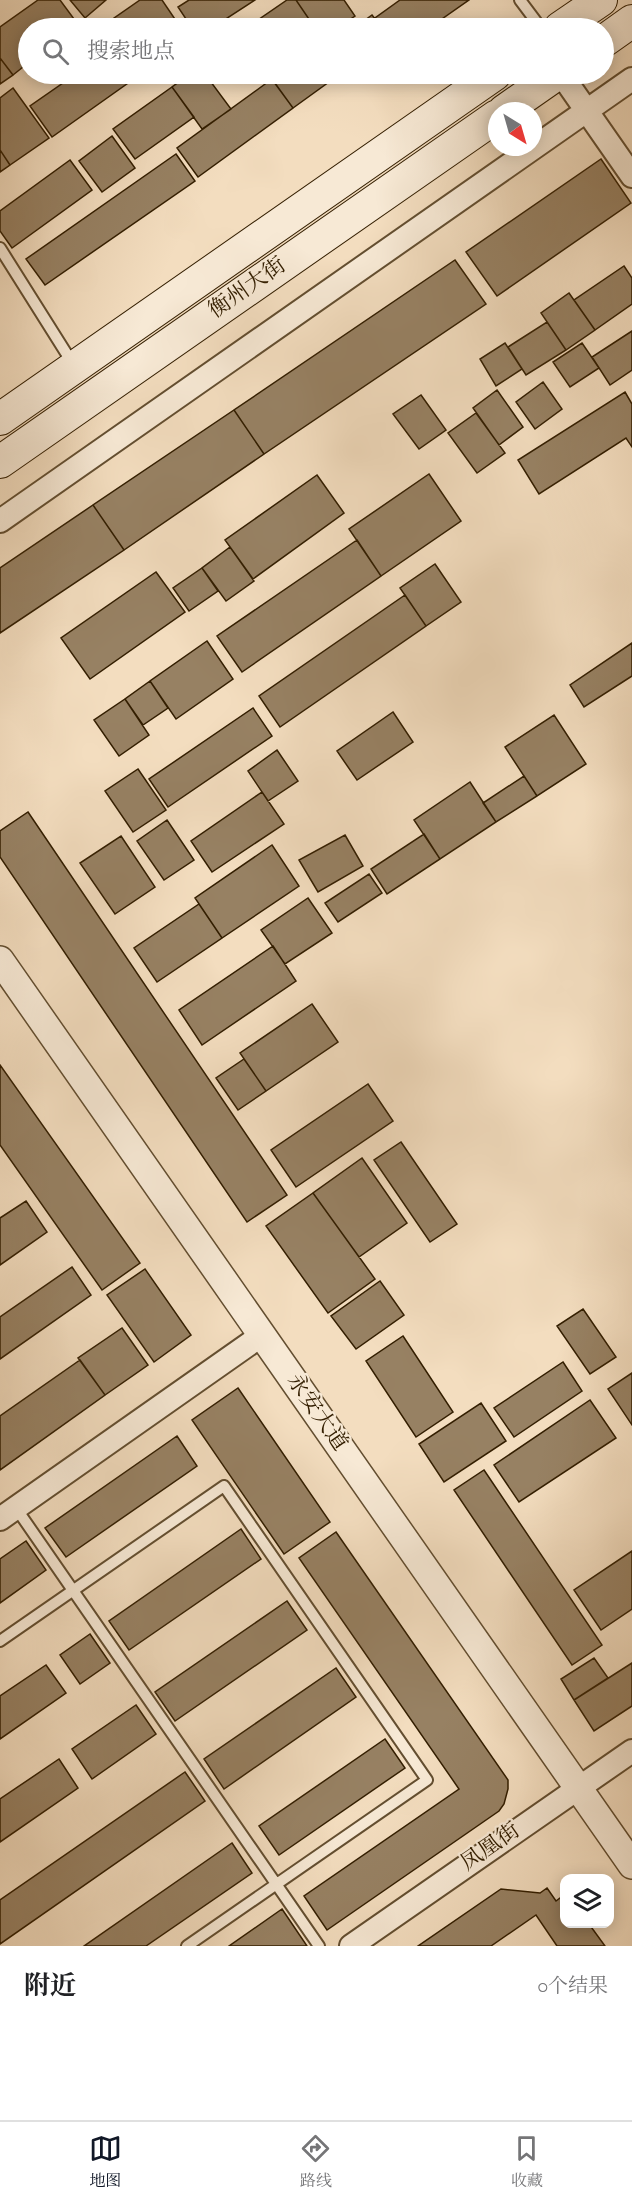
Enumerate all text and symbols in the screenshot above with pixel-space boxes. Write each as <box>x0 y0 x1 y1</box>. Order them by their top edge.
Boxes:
search box <box>18 18 614 84</box>
icon: search <box>39 35 72 68</box>
text: 搜索地点 <box>87 37 175 69</box>
north arrow <box>488 102 542 156</box>
street label: 衡州大街 <box>203 251 293 327</box>
street label: 永安大道 <box>278 1368 354 1458</box>
street label: 凤凰街 <box>455 1816 527 1880</box>
map controls <box>560 1874 614 1928</box>
button: layers <box>560 1874 614 1928</box>
text: 附近 <box>24 1969 76 2006</box>
text: 0个结果 <box>537 1973 608 2002</box>
tab: 地图 <box>89 2132 122 2194</box>
tab: 路线 <box>299 2132 332 2194</box>
tab: 收藏 <box>510 2132 543 2194</box>

